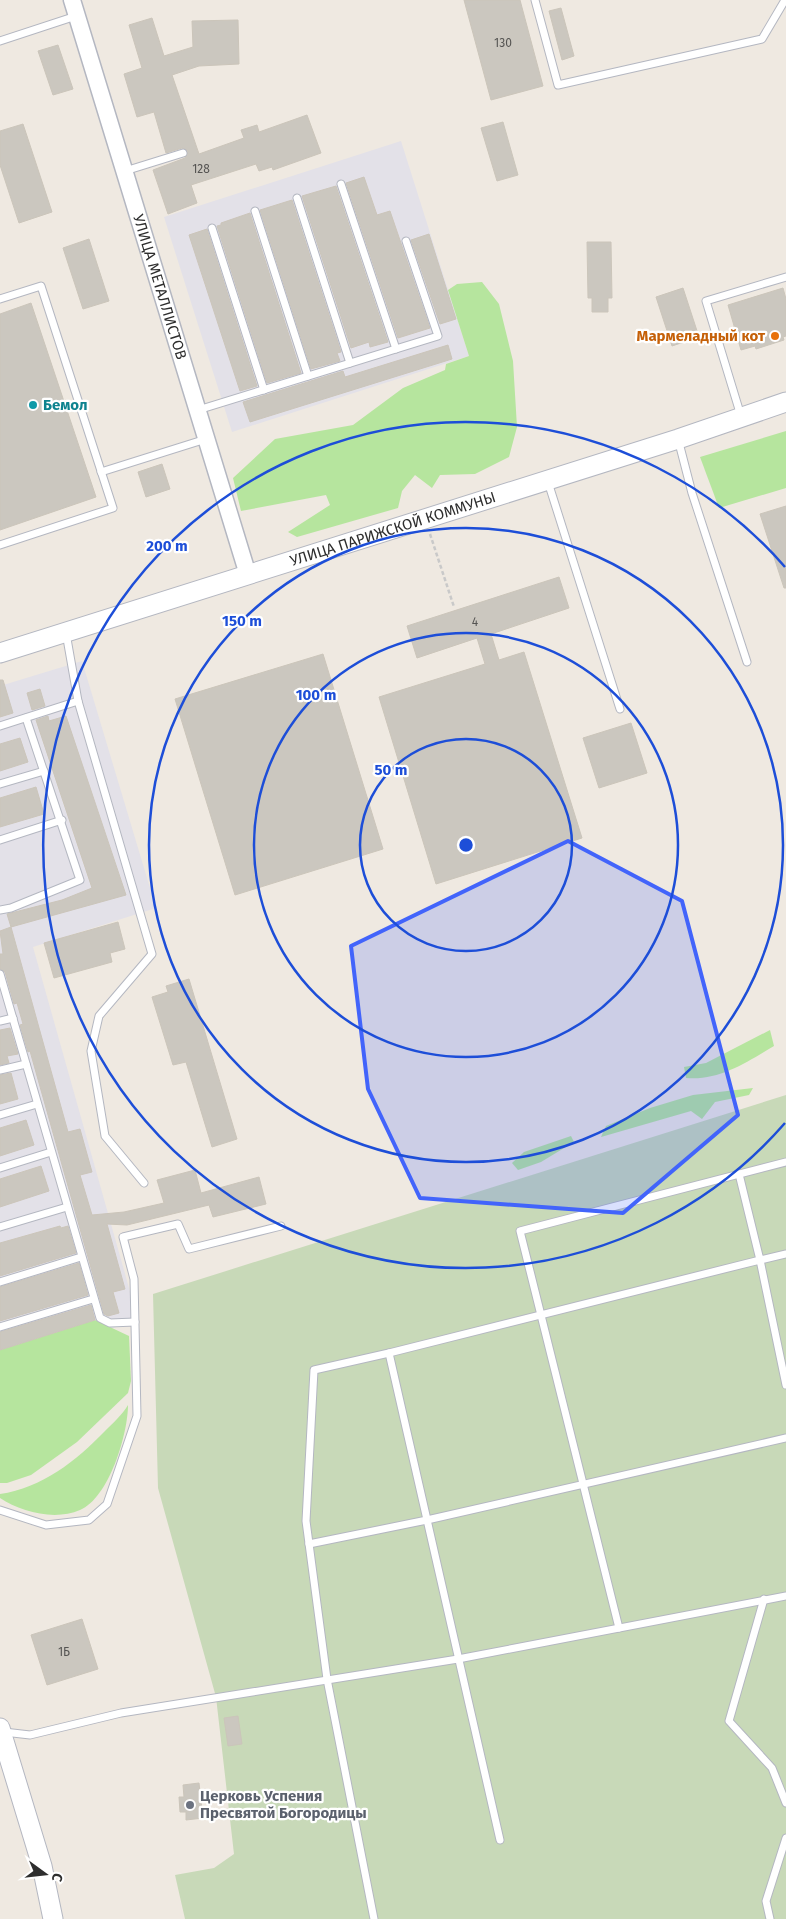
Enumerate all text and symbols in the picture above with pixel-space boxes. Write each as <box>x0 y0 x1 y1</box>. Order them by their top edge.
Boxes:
house number: 130 <box>494 36 512 50</box>
house number: 128 <box>192 162 210 176</box>
street label: УЛИЦА МЕТАЛЛИСТОВ <box>129 212 190 362</box>
place label: Мармеладный кот <box>637 327 766 345</box>
marker: Мармеладный кот <box>769 330 781 342</box>
place label: Бемол <box>43 396 87 414</box>
marker: Бемол <box>27 399 39 411</box>
street label: УЛИЦА ПАРИЖСКОЙ КОММУНЫ <box>288 488 498 570</box>
text: 200 m <box>146 537 188 555</box>
text: 150 m <box>222 612 262 630</box>
house number: 4 <box>472 615 479 629</box>
text: 100 m <box>296 686 336 704</box>
text: 50 m <box>374 761 408 779</box>
centre of rings <box>457 836 475 854</box>
house number: 1Б <box>58 1645 70 1659</box>
place label: Церковь Успения Пресвятой Богородицы <box>200 1787 367 1822</box>
marker: Церковь Успения Пресвятой Богородицы <box>184 1799 196 1811</box>
north arrow <box>20 1849 70 1899</box>
text: С <box>48 1871 66 1883</box>

